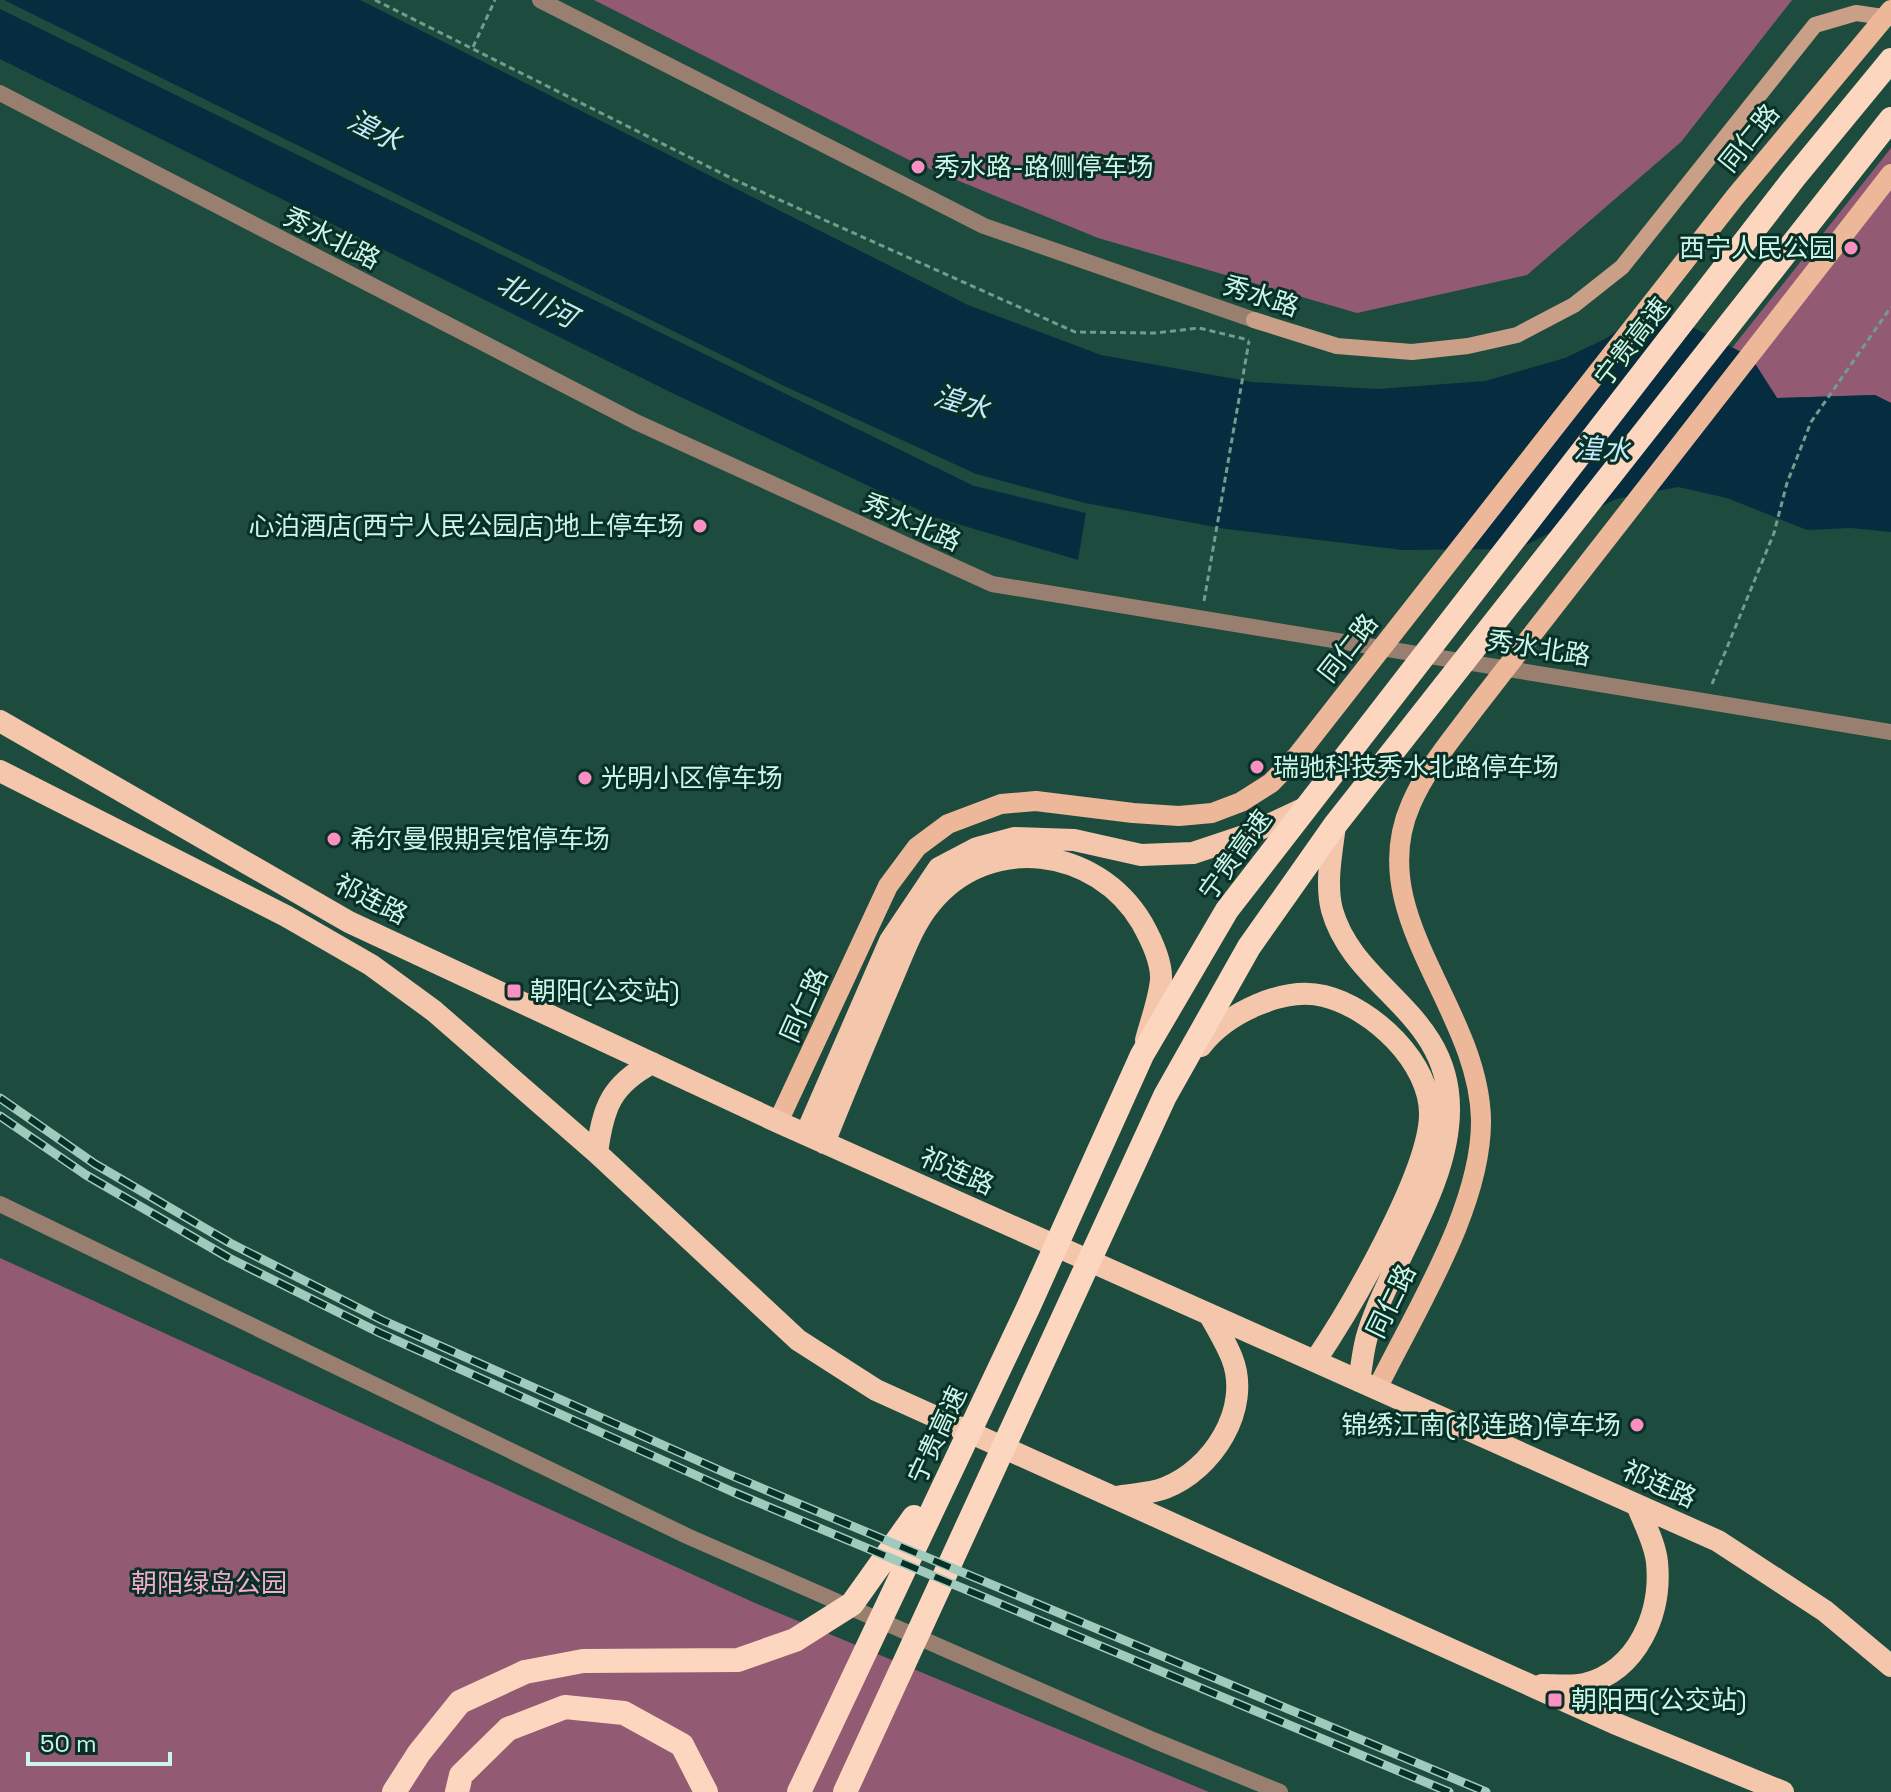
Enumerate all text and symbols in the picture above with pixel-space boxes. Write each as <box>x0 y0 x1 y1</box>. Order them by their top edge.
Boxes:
street label: 同仁路 <box>1711 97 1787 179</box>
water label: 湟水 <box>342 101 410 160</box>
place label: 秀水路-路侧停车场 <box>934 150 1154 184</box>
marker: 秀水路-路侧停车场 <box>909 158 927 176</box>
street label: 秀水北路 <box>278 199 386 277</box>
place label: 西宁人民公园 <box>1679 231 1835 265</box>
marker: 西宁人民公园 <box>1842 239 1860 257</box>
water label: 北川河 <box>491 265 587 337</box>
street label: 秀水路 <box>1219 268 1303 324</box>
street label: 宁贵高速 <box>1587 291 1677 393</box>
water label: 湟水 <box>930 377 996 428</box>
water label: 湟水 <box>1573 430 1633 469</box>
street label: 秀水北路 <box>858 485 966 559</box>
place label: 心泊酒店(西宁人民公园店)地上停车场 <box>248 509 684 543</box>
marker: 心泊酒店(西宁人民公园店)地上停车场 <box>691 517 709 535</box>
street label: 同仁路 <box>1311 607 1385 689</box>
street label: 秀水北路 <box>1485 623 1593 673</box>
place label: 瑞驰科技秀水北路停车场 <box>1273 750 1559 784</box>
marker: 瑞驰科技秀水北路停车场 <box>1248 758 1266 776</box>
place label: 光明小区停车场 <box>601 761 783 795</box>
marker: 光明小区停车场 <box>576 769 594 787</box>
street label: 宁贵高速 <box>1191 803 1279 907</box>
place label: 希尔曼假期宾馆停车场 <box>350 822 610 856</box>
marker: 希尔曼假期宾馆停车场 <box>325 830 343 848</box>
street label: 祁连路 <box>329 866 413 932</box>
street label: 同仁路 <box>773 962 835 1048</box>
place label: 朝阳(公交站) <box>530 974 680 1008</box>
marker: 朝阳(公交站) <box>505 982 523 1000</box>
street label: 祁连路 <box>914 1140 1000 1202</box>
street label: 同仁路 <box>1359 1258 1423 1344</box>
street label: 宁贵高速 <box>900 1381 974 1489</box>
place label: 锦绣江南(祁连路)停车场 <box>1341 1408 1621 1442</box>
marker: 锦绣江南(祁连路)停车场 <box>1628 1416 1646 1434</box>
street label: 祁连路 <box>1616 1453 1702 1515</box>
park label: 朝阳绿岛公园 <box>131 1566 287 1600</box>
place label: 朝阳西(公交站) <box>1571 1683 1747 1717</box>
marker: 朝阳西(公交站) <box>1546 1691 1564 1709</box>
scale bar <box>28 1716 170 1766</box>
text: 50 m <box>40 1728 97 1759</box>

